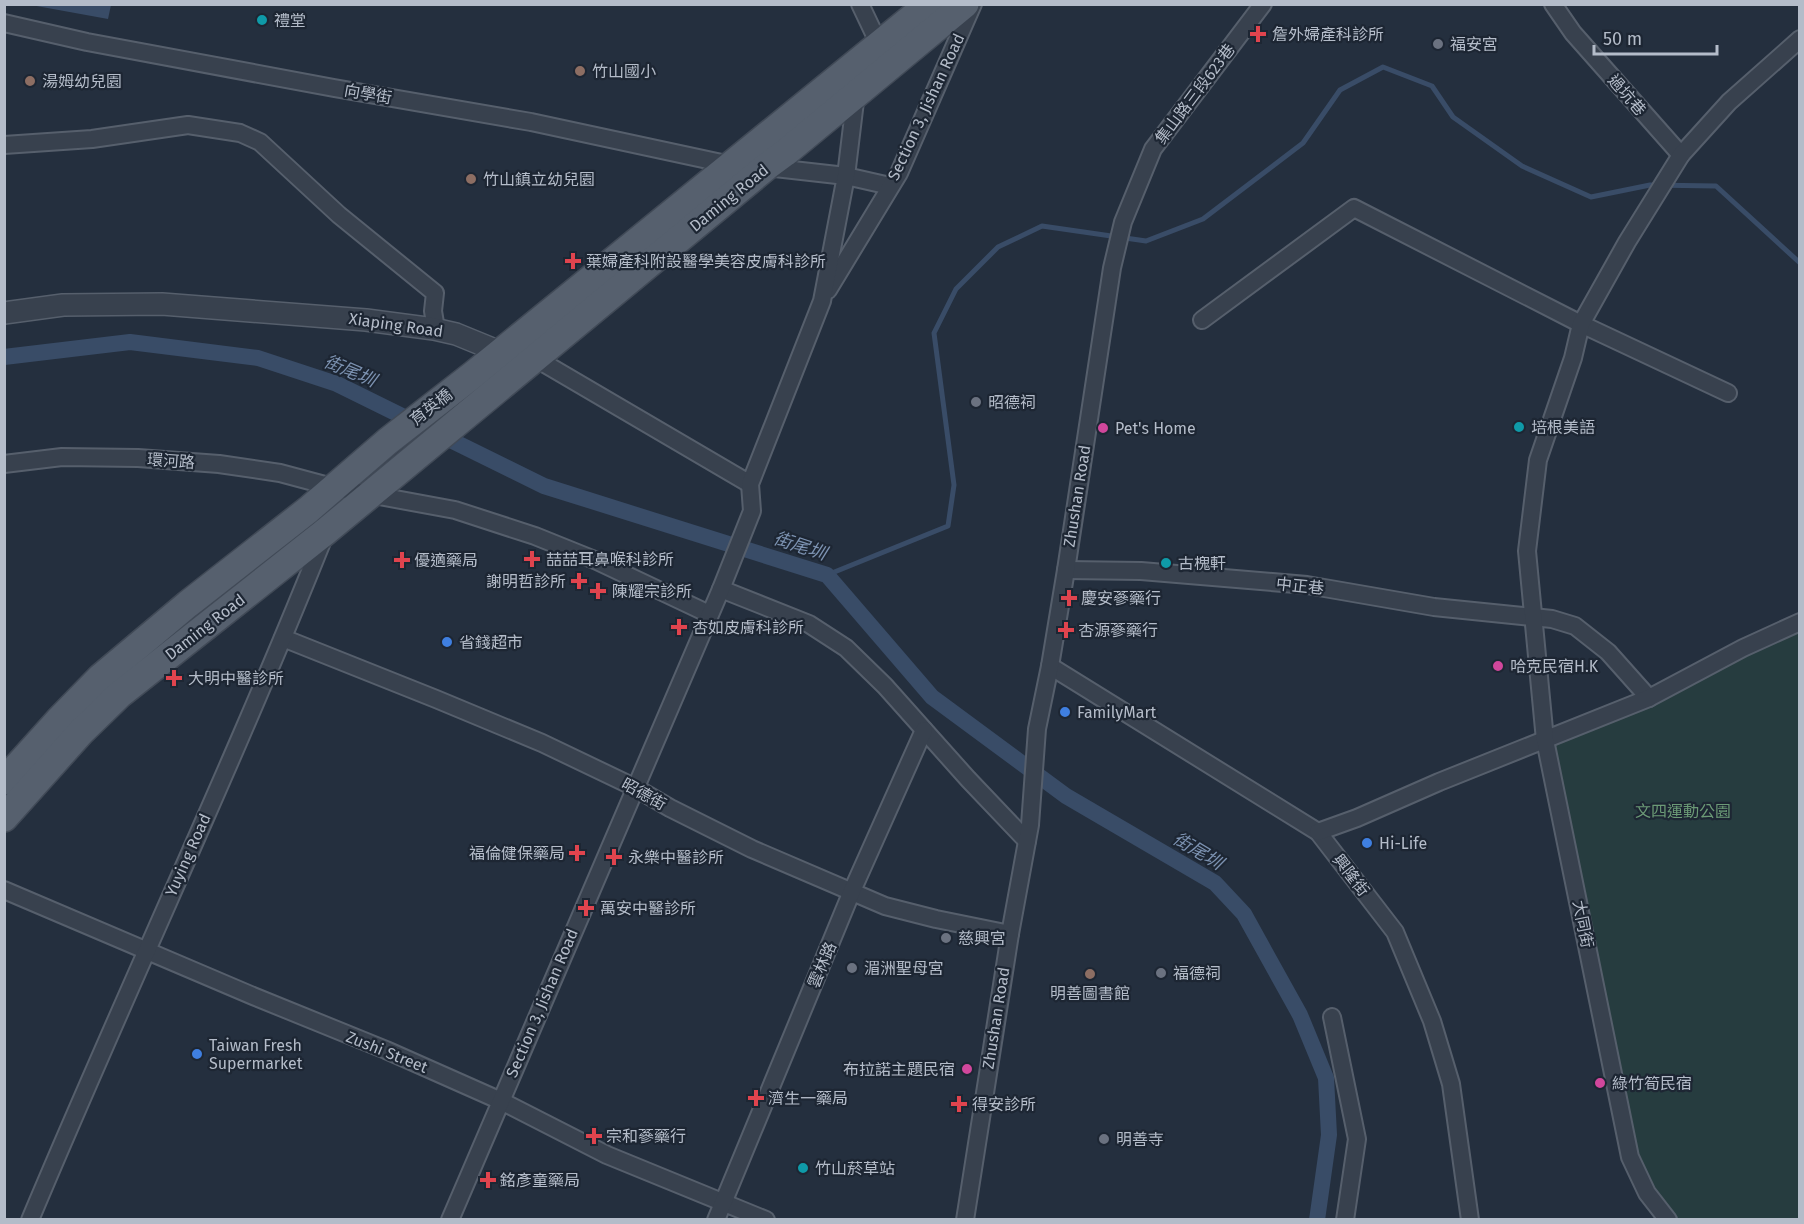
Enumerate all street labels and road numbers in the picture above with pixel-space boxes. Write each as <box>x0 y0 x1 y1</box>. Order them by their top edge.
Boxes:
street label: Section 3, Jishan Road <box>884 31 968 183</box>
street label: 集山路三段623巷 <box>1151 40 1239 148</box>
street label: 過坑巷 <box>1604 71 1650 119</box>
street label: 向學街 <box>343 80 393 108</box>
street label: Daming Road <box>686 160 772 236</box>
street label: Xiaping Road <box>348 309 444 341</box>
street label: 育英橋 <box>406 385 456 429</box>
street label: Zhushan Road <box>1060 444 1094 548</box>
street label: 環河路 <box>146 450 196 472</box>
street label: 中正巷 <box>1275 574 1325 598</box>
street label: Daming Road <box>161 590 249 664</box>
street label: 昭德街 <box>618 774 670 814</box>
street label: Yuying Road <box>161 811 215 899</box>
street label: 興隆街 <box>1329 850 1373 900</box>
street label: 大同街 <box>1569 899 1597 949</box>
street label: Section 3, Jishan Road <box>502 926 582 1080</box>
street label: 雲林路 <box>804 939 840 991</box>
street label: Zhushan Road <box>979 966 1013 1070</box>
street label: Zushi Street <box>343 1027 431 1077</box>

